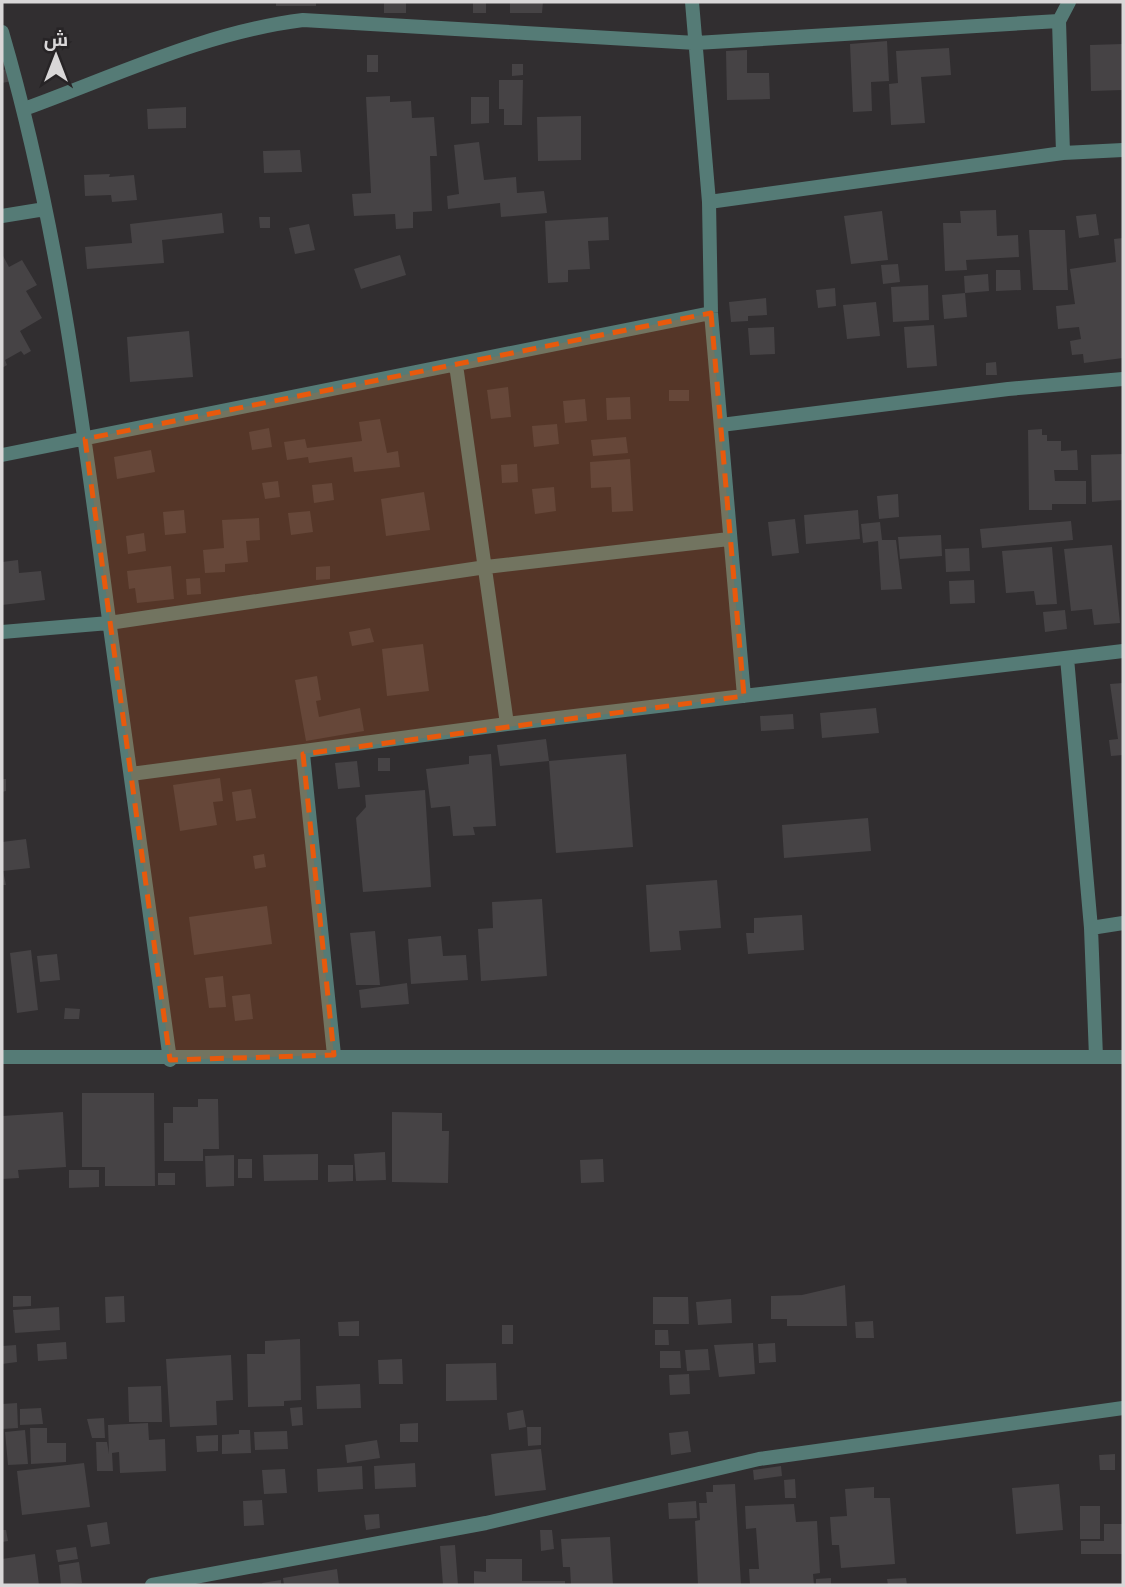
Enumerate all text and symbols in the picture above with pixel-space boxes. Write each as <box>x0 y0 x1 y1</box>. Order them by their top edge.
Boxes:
north arrow <box>21 21 91 91</box>
text: ش <box>44 28 68 51</box>

